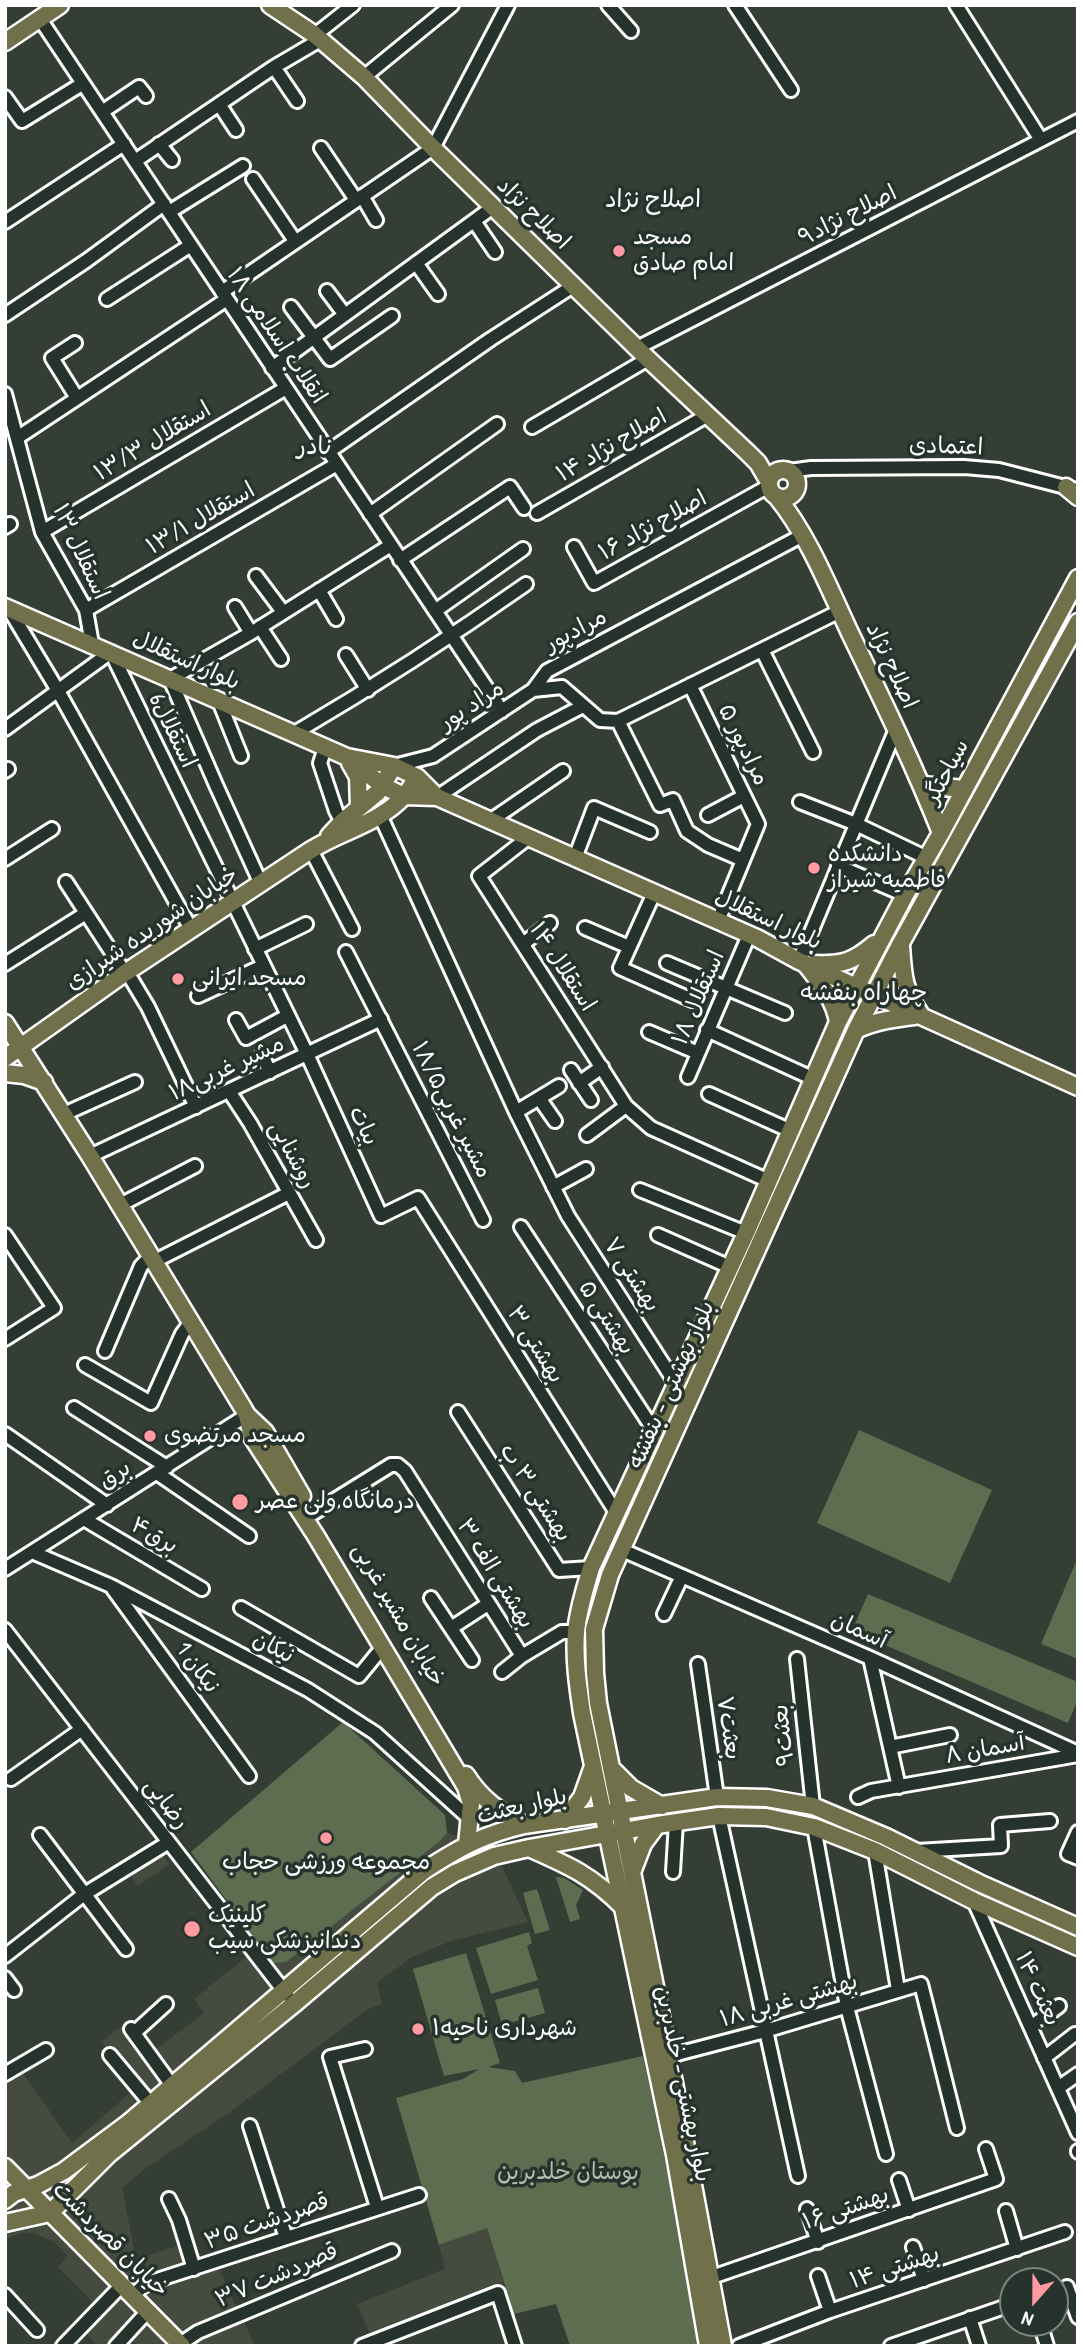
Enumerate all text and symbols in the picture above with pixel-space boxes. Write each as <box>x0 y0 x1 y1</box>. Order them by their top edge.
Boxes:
street label: اصلاح نژاد <box>490 172 576 256</box>
street label: اصلاح نژاد۹ <box>794 180 902 252</box>
district label: اصلاح نژاد <box>605 187 701 215</box>
place label: مسجد امام صادق <box>633 224 734 278</box>
marker: مسجد امام صادق <box>611 243 627 259</box>
street label: ۱۸ انقلاب اسلامی <box>220 262 332 410</box>
street label: ۱۳/۳ استقلال <box>90 396 216 488</box>
street label: ۱۴ اصلاح نژاد <box>552 403 672 489</box>
street label: اعتمادی <box>908 432 984 462</box>
district label: نادر <box>297 434 333 462</box>
street label: ۱۳/۱ استقلال <box>142 477 260 561</box>
street label: ۱۶ اصلاح نژاد <box>594 485 712 567</box>
street label: ۱۳ استقلال <box>46 500 114 604</box>
street label: مرادپور <box>540 603 612 659</box>
street label: اصلاح نژاد <box>859 618 923 714</box>
street label: بلوار استقلال <box>128 625 244 697</box>
street label: مراد پور <box>434 675 510 737</box>
street label: استقلال6 <box>142 689 202 773</box>
street label: ۵ مرادپور <box>711 700 775 790</box>
street label: سیاحتگر <box>918 735 976 809</box>
place label: دانشکده فاطمیه شیراز <box>828 841 946 895</box>
marker: دانشکده فاطمیه شیراز <box>806 860 822 876</box>
street label: خیابان شوریده شیرازی <box>61 861 243 997</box>
street label: بلوار استقلال <box>710 883 826 957</box>
street label: استقلال ۱۴ <box>523 917 601 1017</box>
street label: استقلال ۱۸ <box>667 947 731 1049</box>
place label: مسجد ایرانی <box>192 965 307 993</box>
marker: مسجد ایرانی <box>170 971 186 987</box>
district label: چهاراه بنفشه <box>800 980 928 1008</box>
street label: مشیر غربی۱۸ <box>165 1030 289 1108</box>
street label: مشیر غربی۱۸/۵ <box>405 1037 497 1183</box>
street label: بیات <box>342 1102 384 1150</box>
street label: روشنایی <box>262 1116 322 1194</box>
street label: بهشتی ۷ <box>597 1233 665 1317</box>
street label: بهشتی ۵ <box>572 1276 640 1360</box>
street label: بلوار بهشتی - بنفشه <box>623 1297 721 1473</box>
street label: بهشتی ۳ <box>501 1301 569 1389</box>
place label: مسجد مرتضوی <box>164 1422 306 1450</box>
marker: مسجد مرتضوی <box>142 1428 158 1444</box>
street label: بهشتی ۳ ب <box>493 1439 577 1547</box>
street label: برق <box>94 1455 136 1495</box>
place label: درمانگاه ولی عصر <box>256 1488 415 1516</box>
marker: درمانگاه ولی عصر <box>230 1492 250 1512</box>
street label: برق۴ <box>125 1512 183 1560</box>
street label: بهشتی الف ۳ <box>450 1514 540 1634</box>
street label: خیابان مشیر غربی <box>346 1538 450 1692</box>
street label: آسمان <box>826 1606 892 1656</box>
street label: نیکان <box>248 1626 298 1670</box>
street label: نیکان 1 <box>169 1637 225 1699</box>
street label: بعثت۷ <box>710 1695 746 1761</box>
street label: بعثت۹ <box>767 1703 801 1767</box>
street label: ۸ آسمان <box>943 1729 1027 1771</box>
street label: رضایی <box>137 1773 195 1835</box>
street label: بلوار بعثت <box>474 1783 570 1831</box>
marker: مجموعه ورزشی حجاب <box>318 1830 334 1846</box>
place label: مجموعه ورزشی حجاب <box>222 1849 430 1877</box>
place label: کلینیک دندانپزشکی سیب <box>208 1902 361 1956</box>
marker: کلینیک دندانپزشکی سیب <box>182 1919 202 1939</box>
street label: بعثت ۱۴ <box>1008 1948 1066 2030</box>
street label: بهشتی غربی ۱۸ <box>717 1968 861 2034</box>
street label: بلوار بهشتی - خلدبرین <box>648 1983 716 2185</box>
place label: شهرداری ناحیه۱ <box>432 2015 577 2043</box>
marker: شهرداری ناحیه۱ <box>410 2021 426 2037</box>
park label: بوستان خلدبرین <box>497 2159 639 2187</box>
street label: خیابان قصردشت <box>46 2176 174 2304</box>
street label: ۱۶ بهشتی <box>799 2181 893 2237</box>
street label: قصردشت ۳۵ <box>201 2188 333 2256</box>
street label: قصردشت ۳۷ <box>212 2238 342 2314</box>
street label: ۱۴ بهشتی <box>847 2241 943 2295</box>
north arrow <box>999 2267 1069 2337</box>
text: N <box>1018 2306 1037 2334</box>

